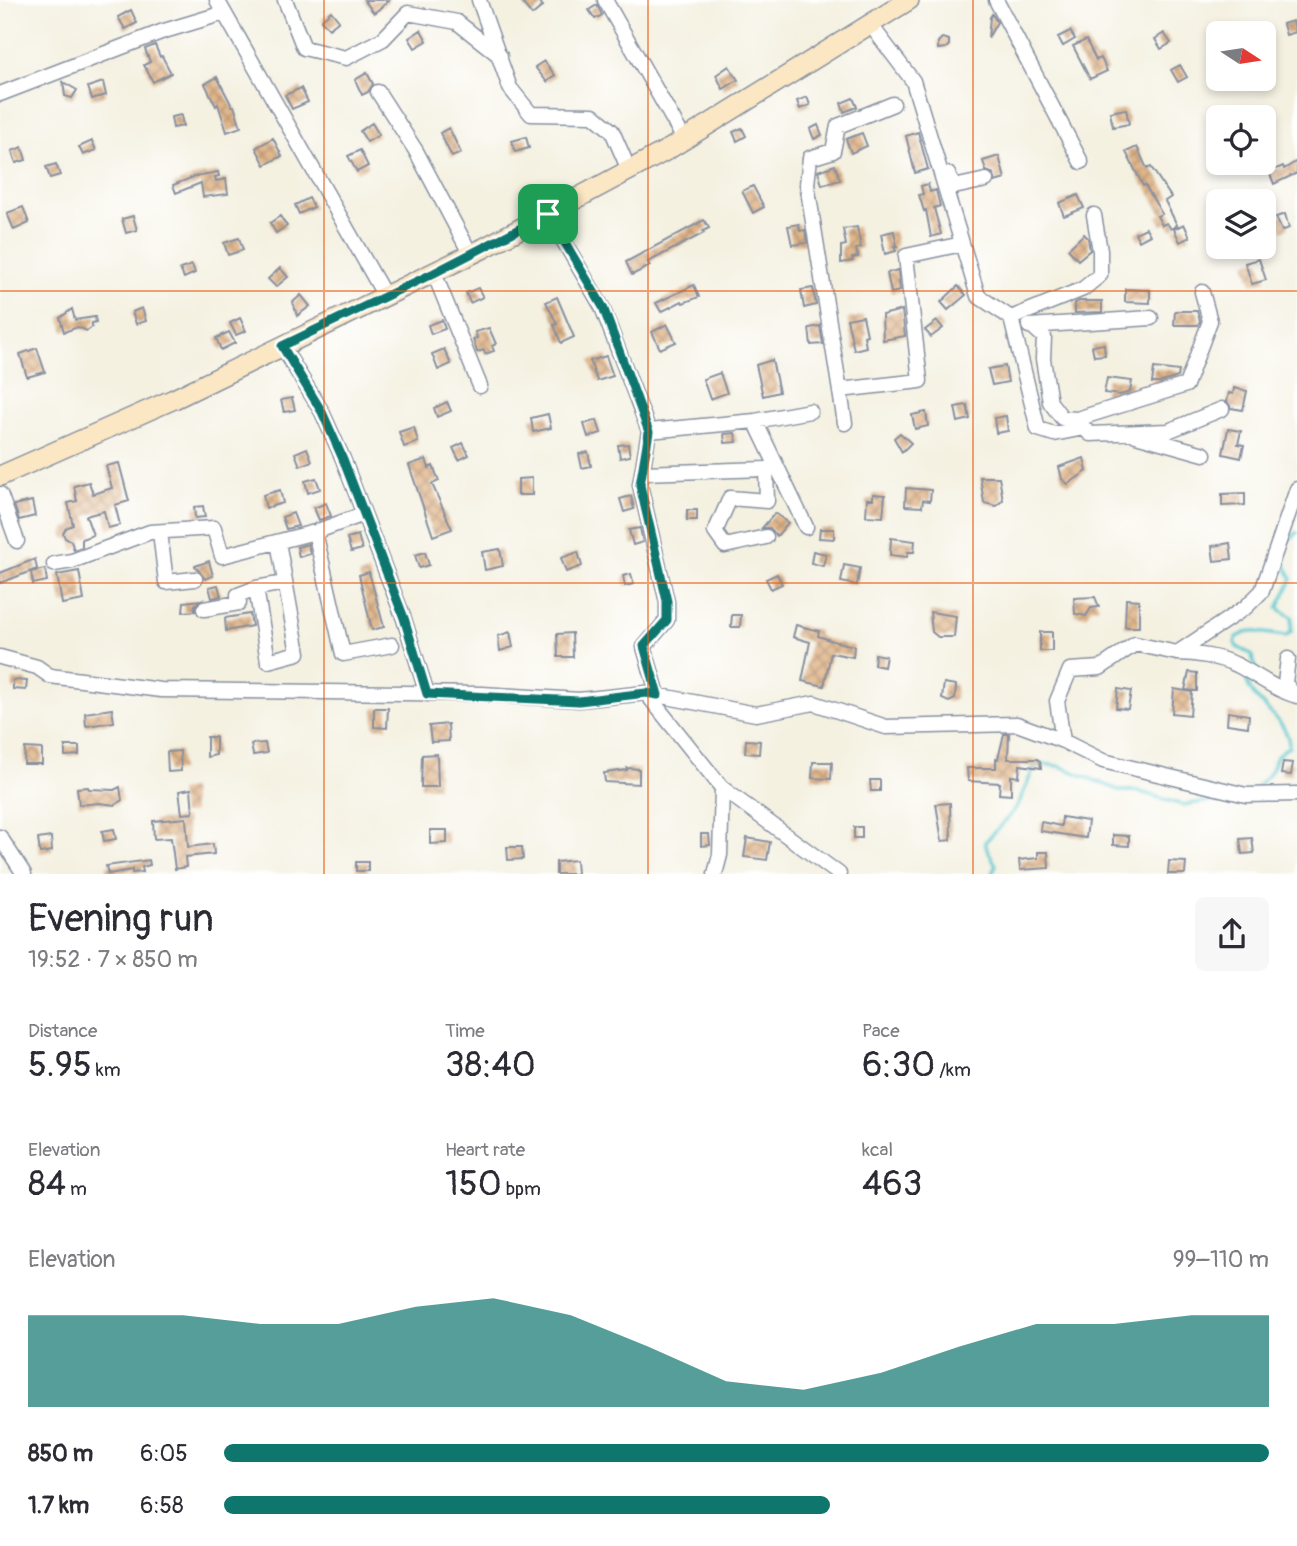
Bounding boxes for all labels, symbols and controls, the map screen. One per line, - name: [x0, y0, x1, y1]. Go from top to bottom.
- north arrow: [1206, 21, 1276, 91]
- map controls: [1206, 21, 1276, 259]
- button: locate: [1206, 105, 1276, 175]
- pin: [518, 184, 578, 244]
- button: layers: [1206, 189, 1276, 259]
- icon: arrive: [529, 195, 567, 233]
- text: Evening run: [28, 895, 214, 943]
- button: share: [1195, 897, 1269, 971]
- text: 19:52 · 7 × 850 m: [28, 945, 198, 974]
- text: Distance: [28, 1019, 97, 1043]
- text: Time: [445, 1019, 485, 1043]
- text: Pace: [862, 1019, 900, 1043]
- text: 5.95: [28, 1043, 92, 1087]
- text: 38:40: [445, 1043, 536, 1087]
- text: 6:30: [862, 1043, 935, 1087]
- text: km: [92, 1058, 121, 1082]
- text: /km: [935, 1058, 971, 1082]
- text: Elevation: [28, 1138, 100, 1162]
- text: Heart rate: [445, 1138, 525, 1162]
- text: kcal: [862, 1138, 893, 1162]
- text: 84: [28, 1162, 66, 1206]
- text: 150: [445, 1162, 502, 1206]
- text: 463: [862, 1162, 922, 1206]
- text: m: [66, 1177, 87, 1201]
- text: bpm: [502, 1177, 541, 1201]
- text: Elevation: [28, 1245, 116, 1274]
- text: 99–110 m: [1173, 1245, 1269, 1274]
- text: 850 m: [28, 1439, 93, 1468]
- text: 6:05: [140, 1439, 188, 1468]
- text: 1.7 km: [28, 1491, 89, 1520]
- text: 6:58: [140, 1491, 184, 1520]

